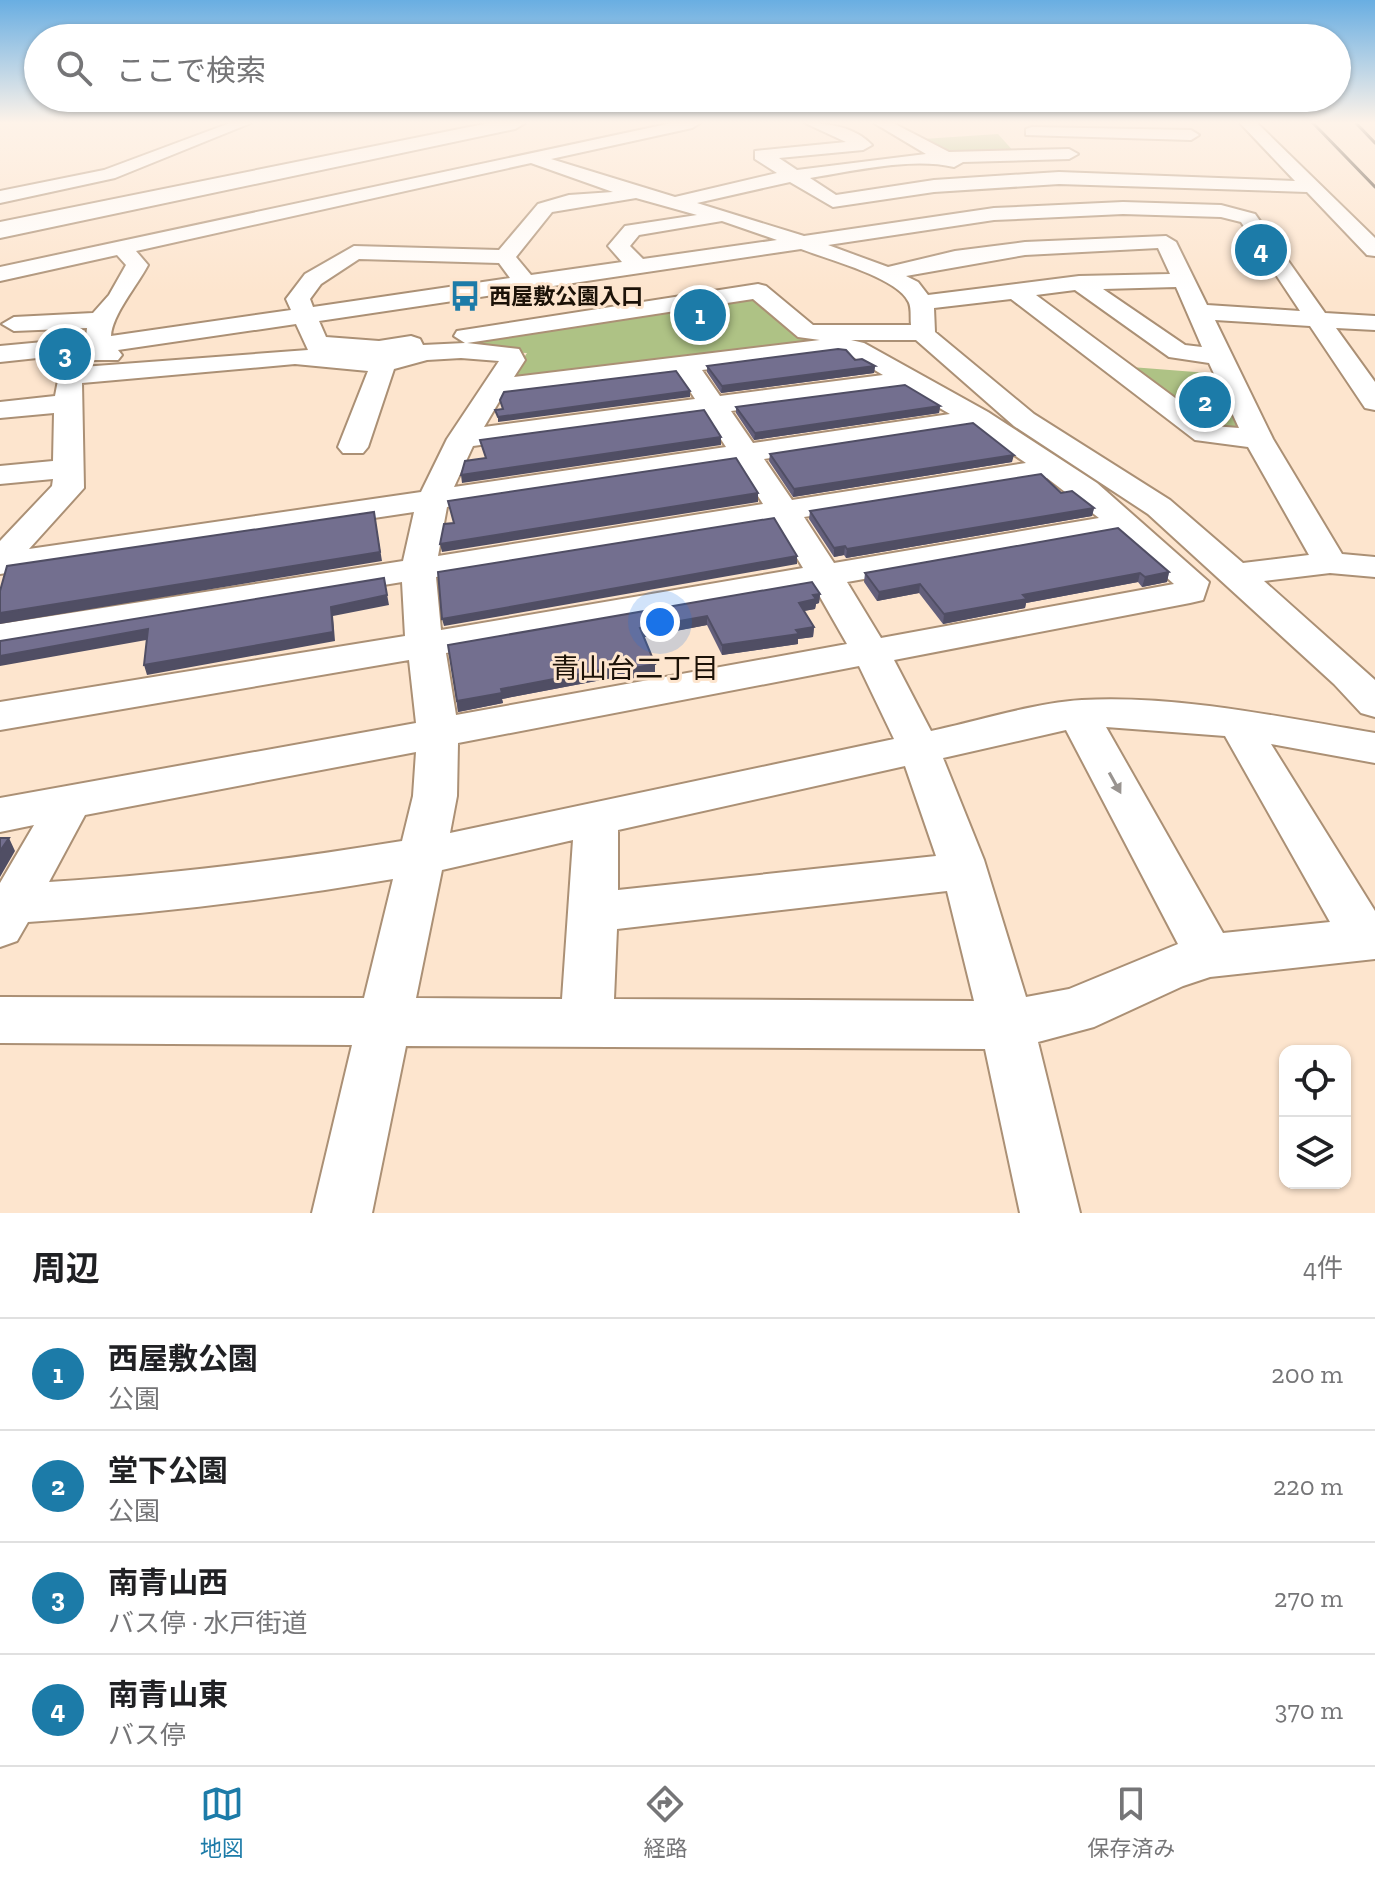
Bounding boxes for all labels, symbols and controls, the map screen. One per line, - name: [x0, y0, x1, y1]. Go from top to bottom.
- search box: [24, 24, 1351, 112]
- icon: search: [52, 46, 96, 90]
- text: ここで検索: [116, 53, 266, 89]
- pin: 4: [1235, 220, 1287, 280]
- bus stop icon: 西屋敷公園入口: [448, 279, 482, 313]
- place label: 西屋敷公園入口: [489, 283, 643, 310]
- pin: 1: [674, 285, 726, 345]
- pin: 3: [39, 324, 91, 384]
- pin: 2: [1179, 372, 1231, 432]
- your location: [640, 602, 680, 642]
- district label: 青山台二丁目: [551, 652, 719, 685]
- one-way arrow: [1108, 772, 1122, 794]
- map controls: [1279, 1045, 1351, 1189]
- button: locate: [1279, 1045, 1351, 1117]
- button: layers: [1279, 1117, 1351, 1189]
- text: 周辺: [32, 1248, 100, 1289]
- text: 4件: [1303, 1252, 1343, 1284]
- text: 西屋敷公園: [108, 1341, 258, 1377]
- text: 1: [53, 1358, 63, 1390]
- text: 200 m: [1271, 1358, 1343, 1390]
- text: 公園: [108, 1383, 160, 1415]
- text: 堂下公園: [108, 1453, 228, 1489]
- text: 2: [51, 1470, 65, 1502]
- text: 220 m: [1273, 1470, 1343, 1502]
- text: 公園: [108, 1495, 160, 1527]
- text: 南青山西: [108, 1565, 228, 1601]
- text: 3: [51, 1582, 65, 1614]
- text: 270 m: [1274, 1582, 1343, 1614]
- text: バス停 · 水戸街道: [108, 1607, 308, 1639]
- text: 南青山東: [108, 1677, 228, 1713]
- text: 4: [51, 1694, 65, 1726]
- text: 370 m: [1275, 1694, 1343, 1726]
- text: バス停: [108, 1719, 186, 1751]
- tab: 地図: [200, 1782, 244, 1862]
- tab: 経路: [643, 1782, 687, 1862]
- tab: 保存済み: [1087, 1782, 1175, 1862]

